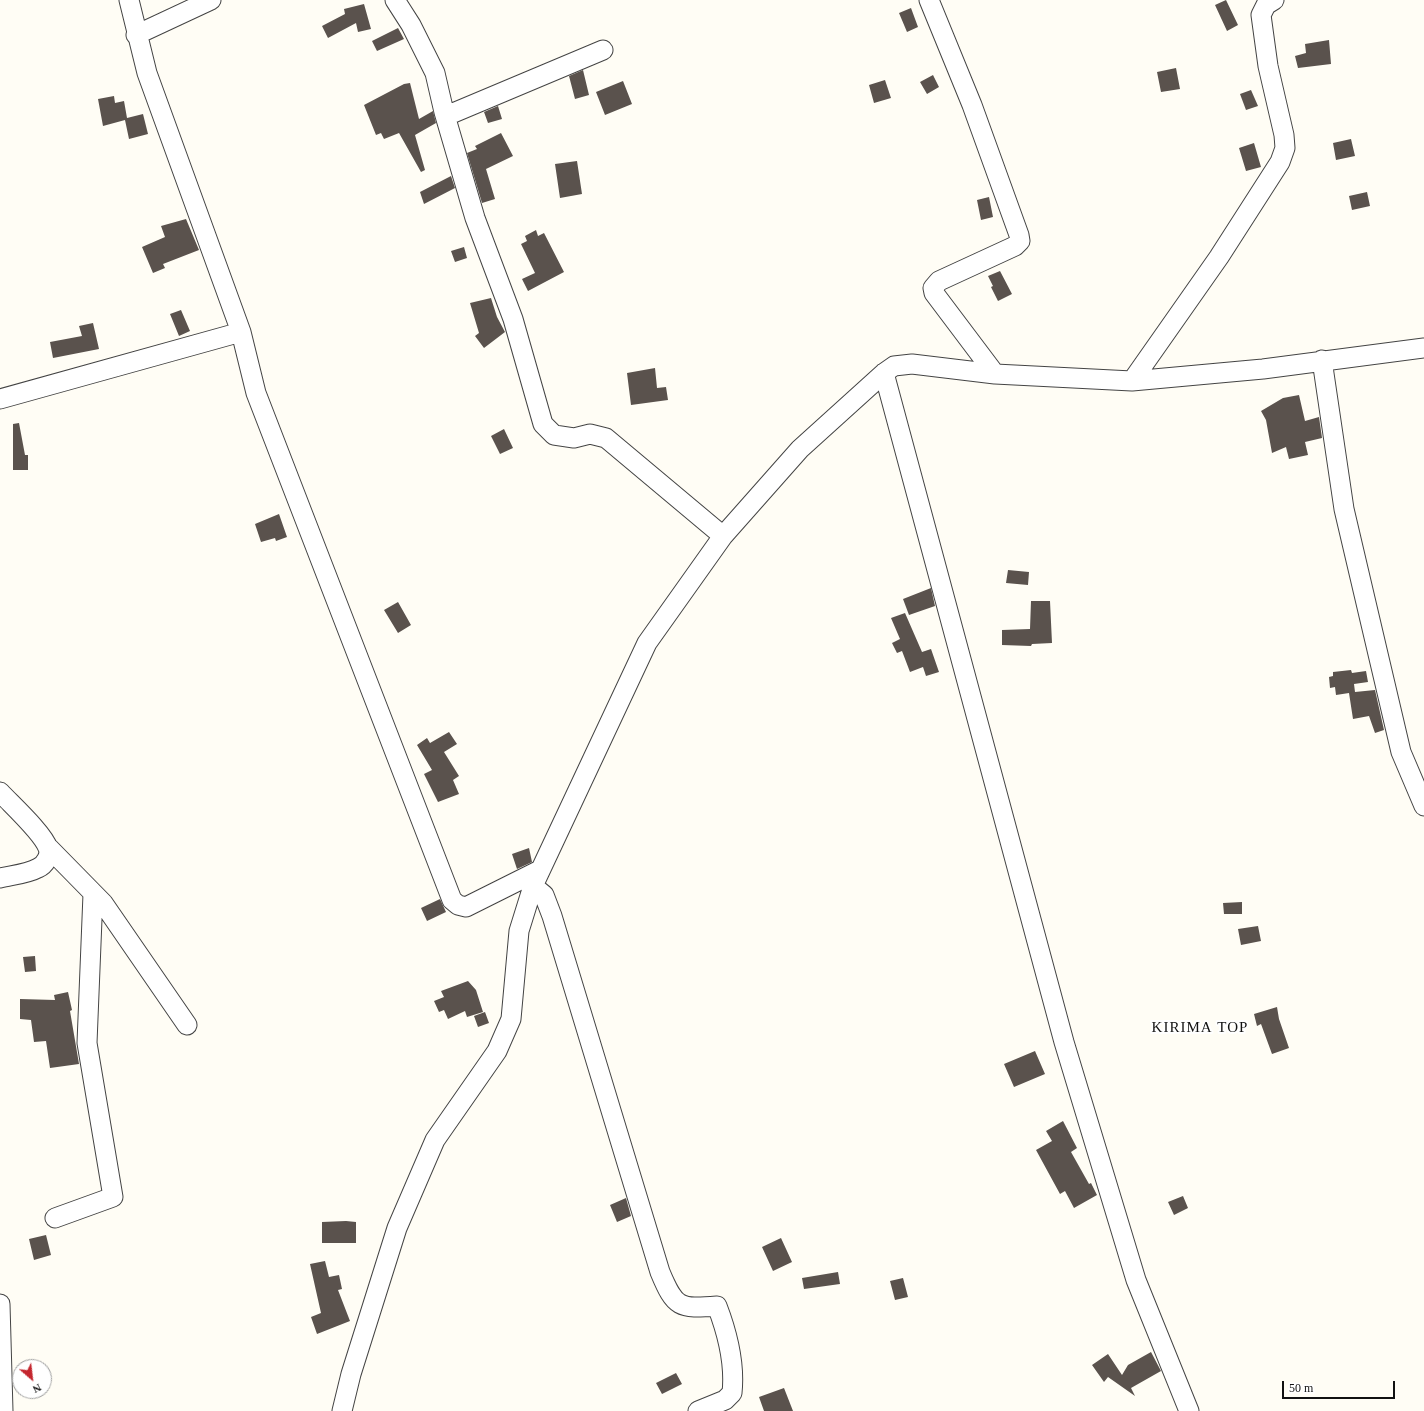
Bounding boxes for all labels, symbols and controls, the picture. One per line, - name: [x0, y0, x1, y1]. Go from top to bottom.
- district label: KIRIMA TOP: [1152, 1019, 1248, 1037]
- north arrow: [12, 1359, 52, 1399]
- scale bar: [1284, 1373, 1397, 1399]
- text: 50 m: [1289, 1381, 1313, 1395]
- text: N: [31, 1382, 43, 1396]

